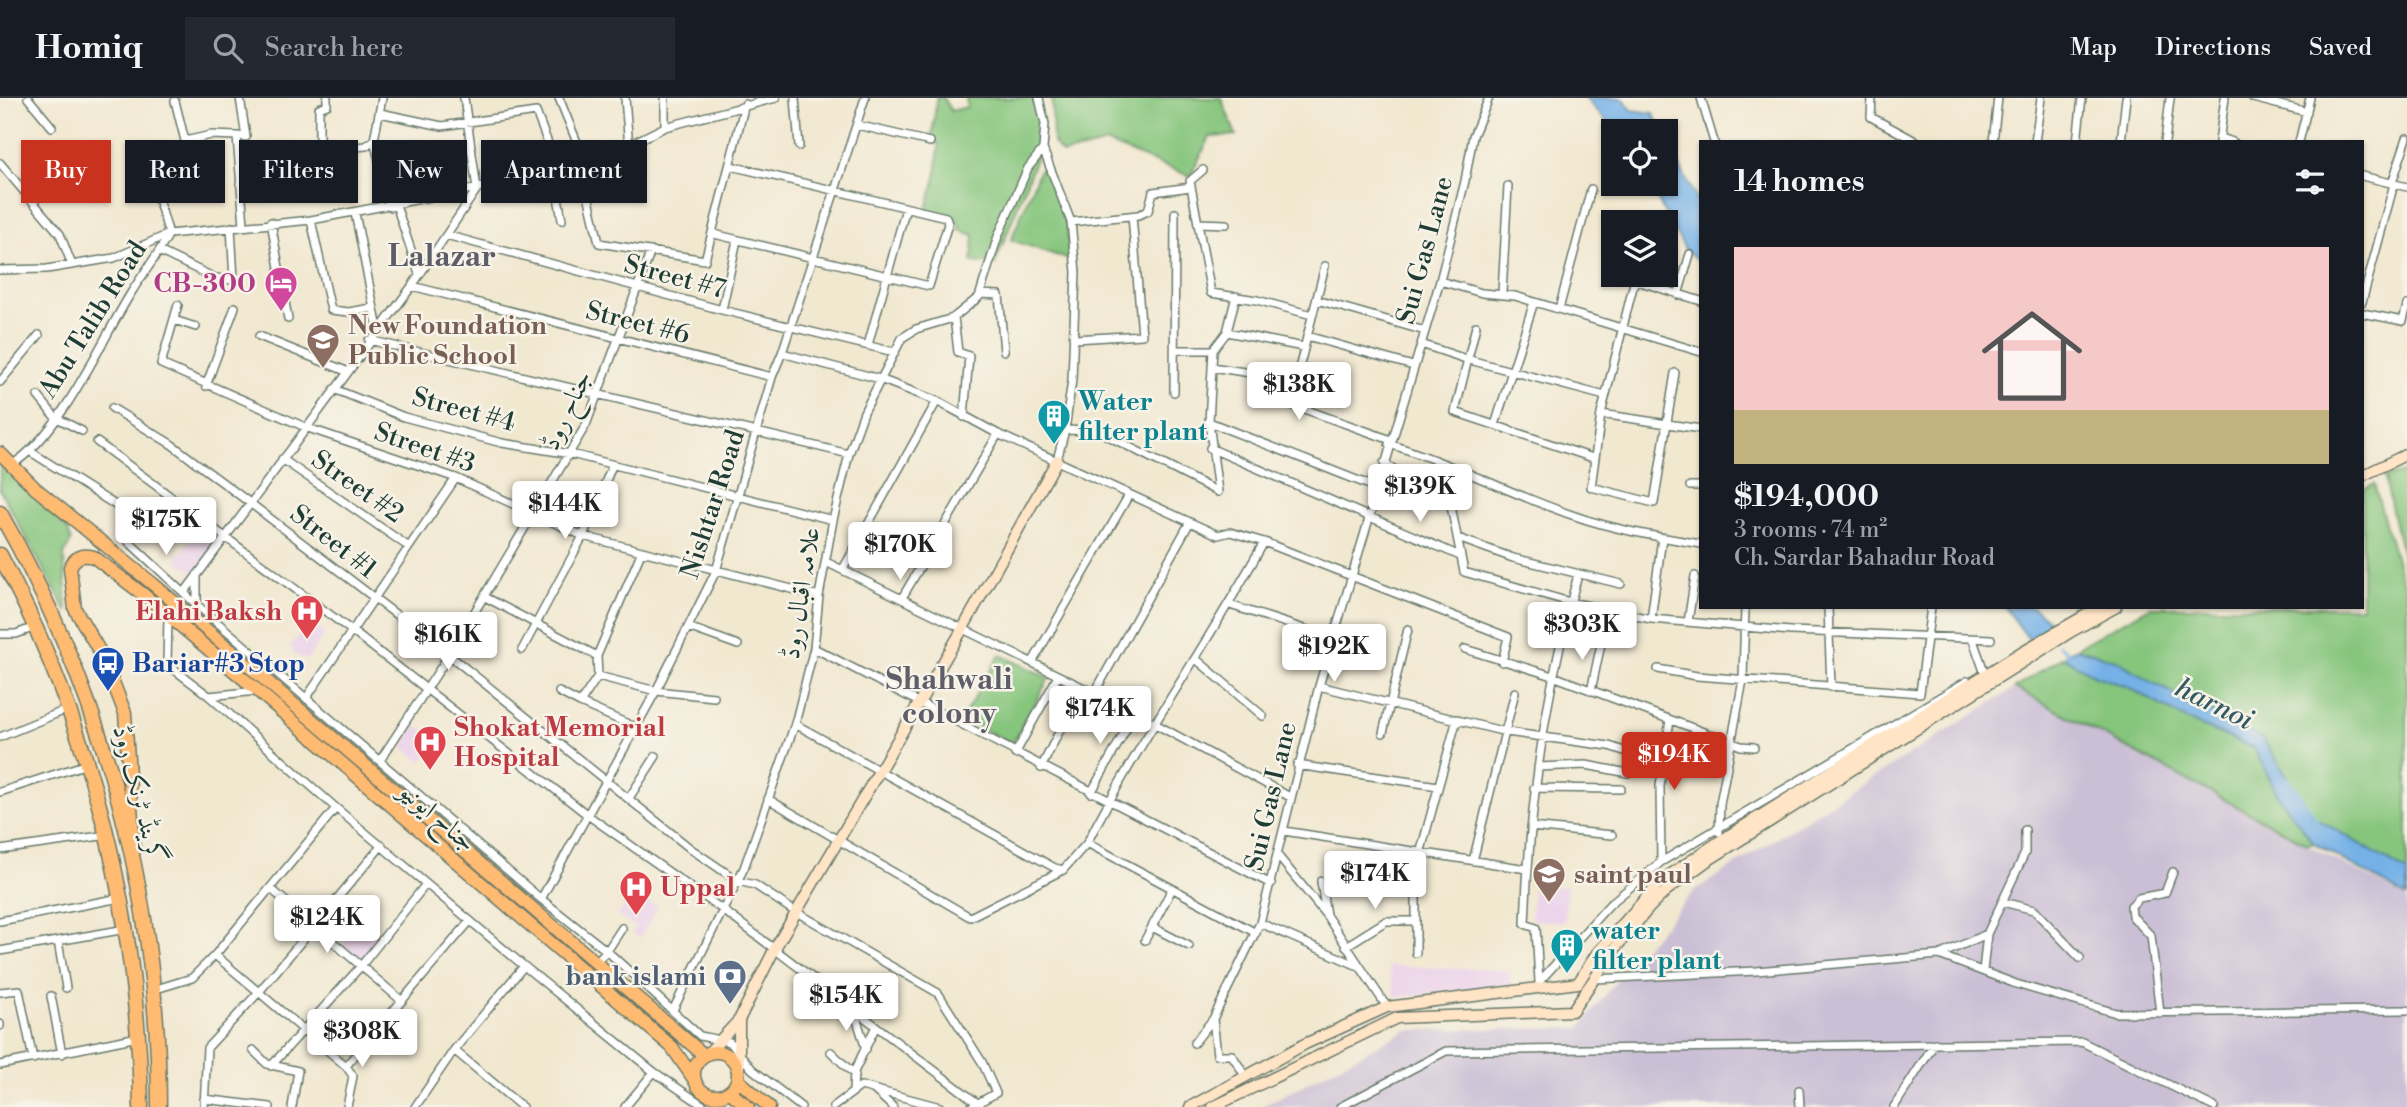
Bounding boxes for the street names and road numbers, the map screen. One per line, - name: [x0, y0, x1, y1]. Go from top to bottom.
- street label: Sui Gas Lane: [1390, 173, 1460, 328]
- street label: Abu Talib Road: [31, 235, 154, 405]
- street label: Street #7: [621, 248, 729, 306]
- street label: Street #6: [582, 295, 693, 351]
- street label: جناح روڈ: [535, 365, 606, 458]
- street label: Street #4: [409, 381, 519, 439]
- street label: Street #3: [370, 416, 479, 480]
- street label: Nishtar Road: [674, 426, 752, 583]
- street label: Street #2: [305, 444, 410, 530]
- street label: Street #1: [284, 498, 383, 586]
- street label: علامہ اقبال روڈ: [775, 525, 827, 661]
- street label: Sui Gas Lane: [1238, 719, 1304, 874]
- street label: گرینڈ ٹرنک روڈ: [105, 721, 175, 867]
- street label: جناح ایونیو: [385, 773, 483, 864]

